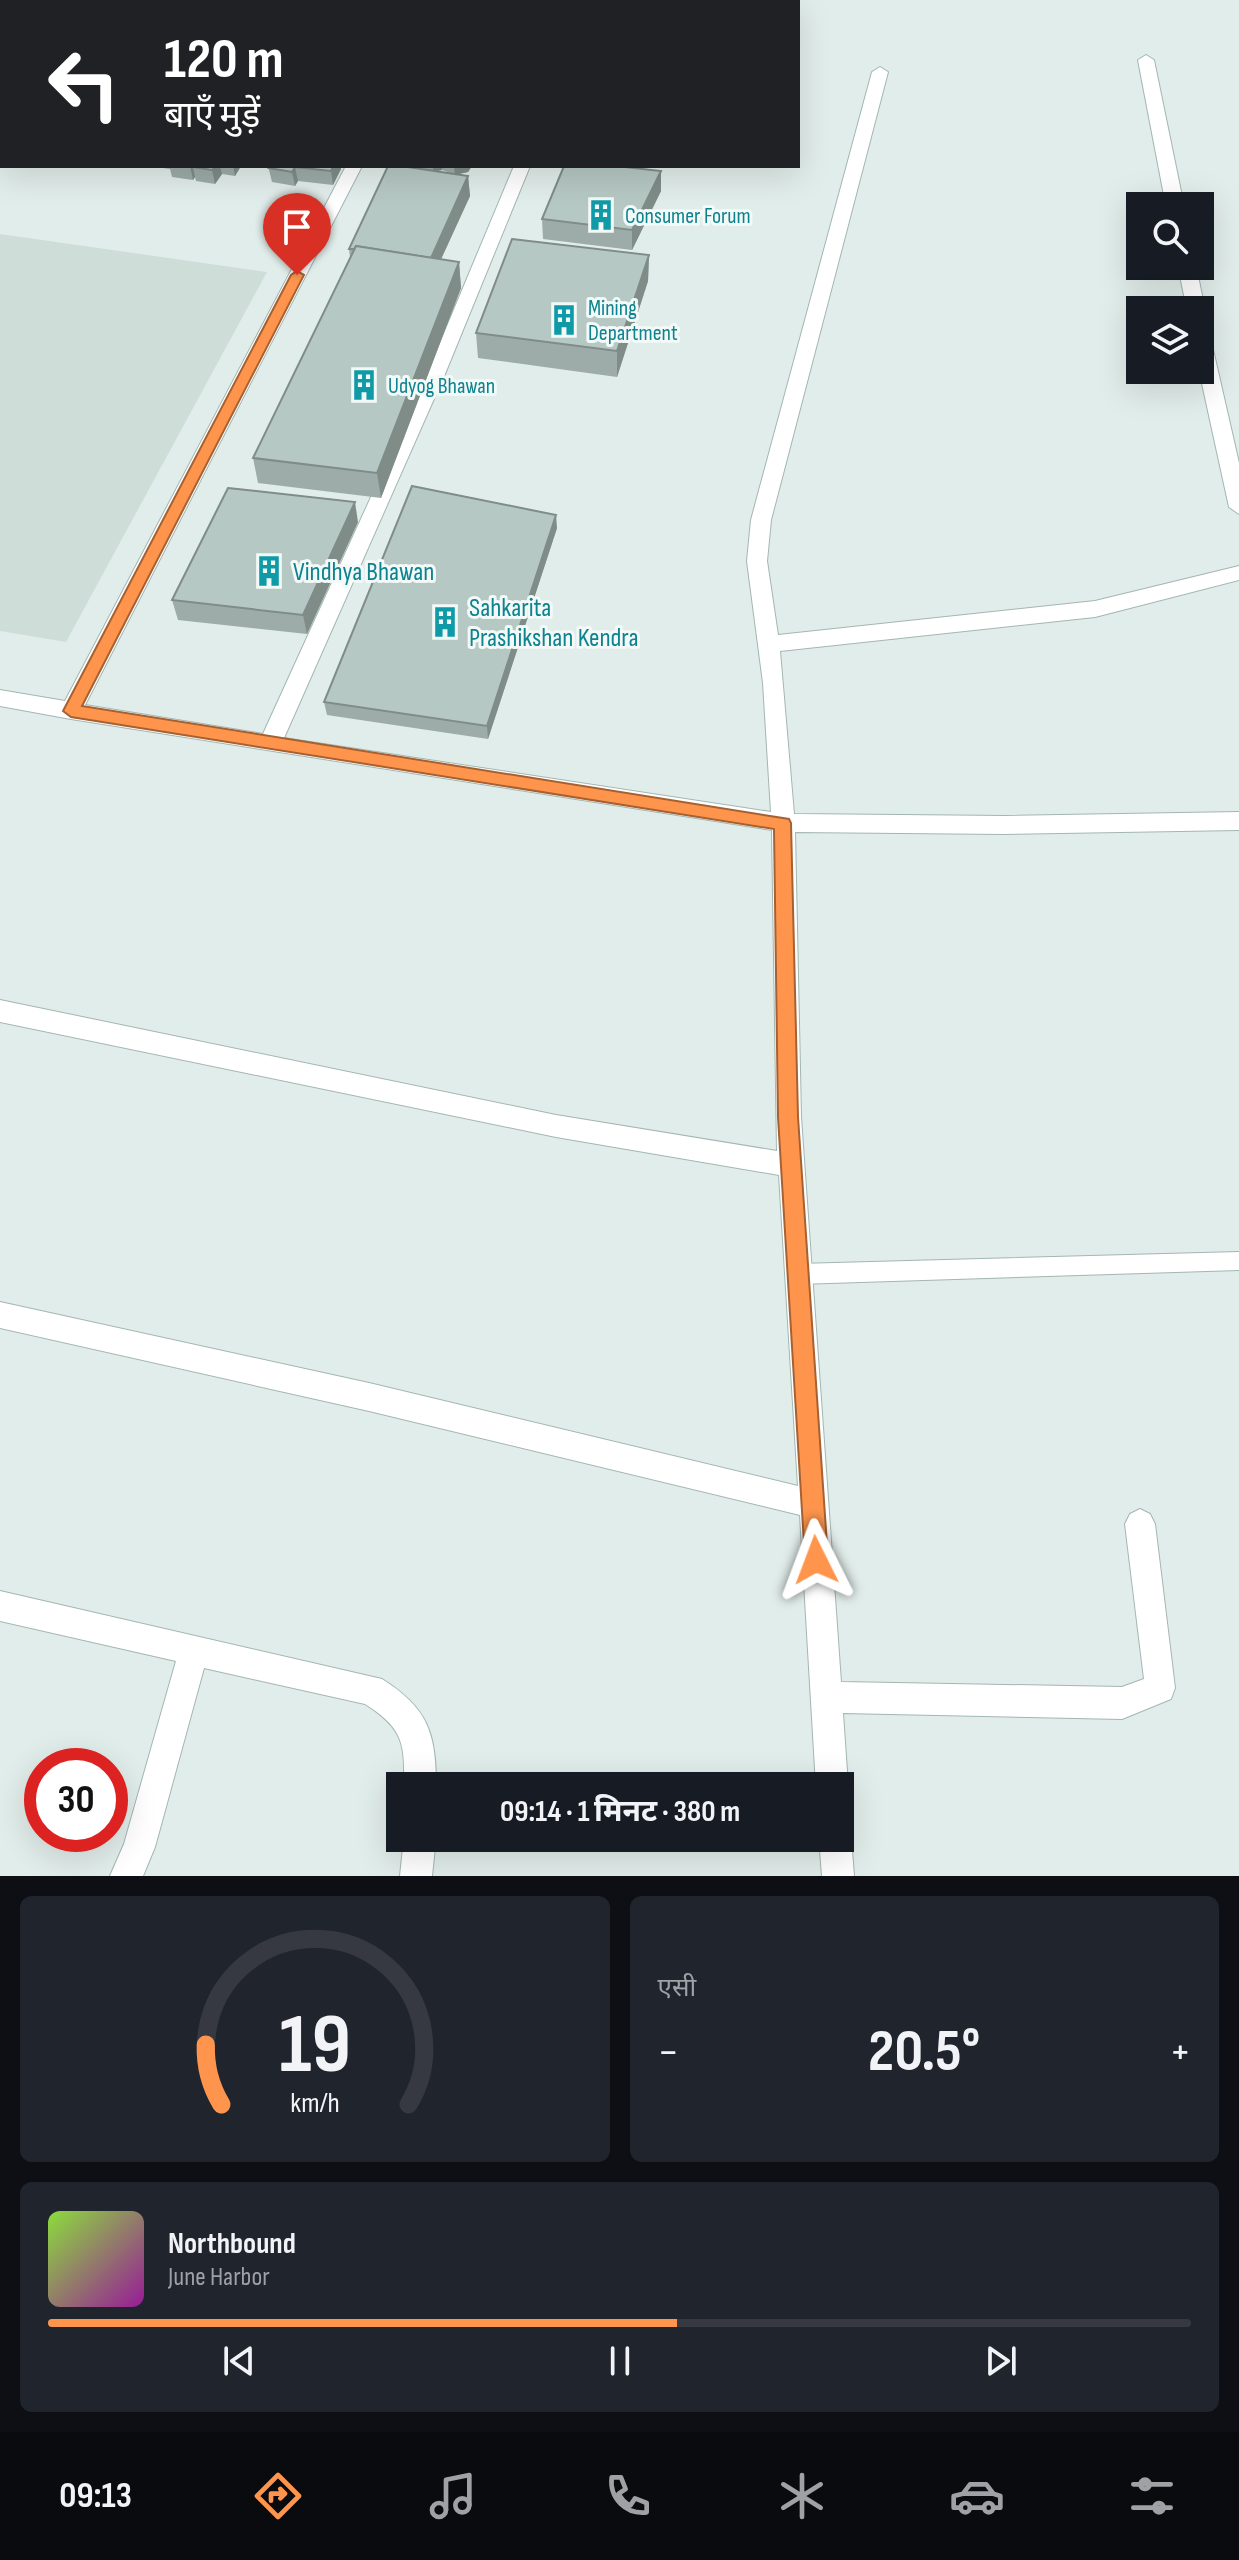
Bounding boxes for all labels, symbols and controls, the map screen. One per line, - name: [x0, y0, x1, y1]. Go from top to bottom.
- text: 120 m: [164, 27, 284, 94]
- icon: left: [32, 32, 136, 136]
- text: बाएँ मुड़ें: [164, 95, 260, 138]
- map controls: [1126, 192, 1214, 384]
- button: search: [1126, 192, 1214, 280]
- pin: [263, 193, 331, 275]
- building icon: Consumer Forum: [584, 198, 618, 232]
- place label: Consumer Forum: [625, 203, 751, 230]
- icon: arrive: [275, 205, 319, 249]
- place label: Mining Department: [588, 295, 678, 347]
- button: layers: [1126, 296, 1214, 384]
- building icon: Mining Department: [547, 303, 581, 337]
- building icon: Udyog Bhawan: [347, 368, 381, 402]
- place label: Udyog Bhawan: [388, 373, 495, 400]
- building icon: Vindhya Bhawan: [252, 554, 286, 588]
- place label: Vindhya Bhawan: [293, 557, 434, 588]
- place label: Sahkarita Prashikshan Kendra: [469, 593, 638, 654]
- building icon: Sahkarita Prashikshan Kendra: [428, 605, 462, 639]
- position arrow: [774, 1518, 858, 1602]
- speed limit sign: 30: [24, 1748, 128, 1852]
- text: 09:14 · 1 मिनट · 380 m: [500, 1794, 740, 1830]
- text: एसी: [658, 1973, 696, 2004]
- text: 19: [279, 1996, 351, 2096]
- text: 20.5°: [868, 2016, 980, 2088]
- text: −: [658, 2026, 679, 2079]
- text: +: [1169, 2026, 1191, 2079]
- text: km/h: [290, 2086, 339, 2121]
- text: Northbound: [168, 2226, 296, 2262]
- text: June Harbor: [168, 2262, 270, 2293]
- icon: previous: [217, 2339, 261, 2383]
- icon: pause: [598, 2339, 642, 2383]
- icon: next: [979, 2339, 1023, 2383]
- icon: directions: [250, 2468, 306, 2524]
- icon: music: [425, 2468, 481, 2524]
- icon: phone: [600, 2468, 656, 2524]
- icon: climate: [774, 2468, 830, 2524]
- icon: car: [949, 2468, 1005, 2524]
- icon: filters: [1124, 2468, 1180, 2524]
- text: 09:13: [59, 2475, 132, 2518]

